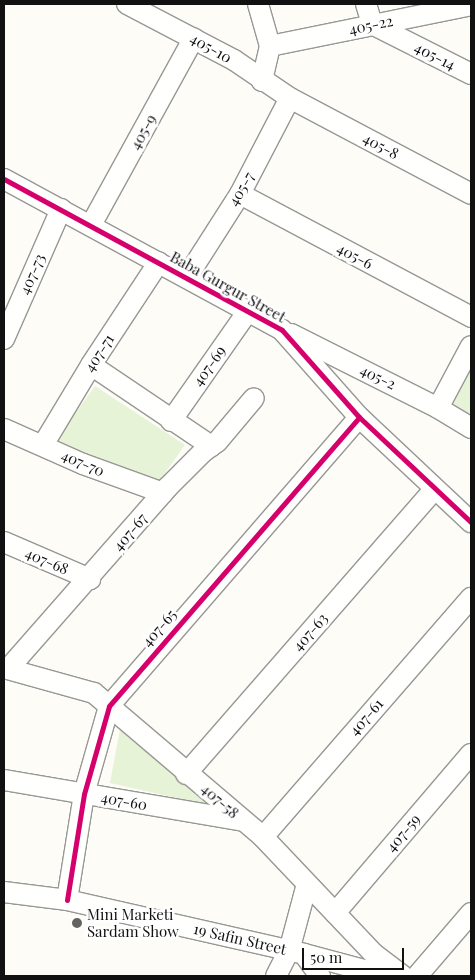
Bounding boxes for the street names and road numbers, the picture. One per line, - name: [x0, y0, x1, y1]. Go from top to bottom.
- street label: 405-22: [347, 12, 395, 38]
- street label: 405-10: [187, 29, 235, 67]
- street label: 405-14: [412, 38, 458, 74]
- street label: 405-9: [126, 111, 160, 153]
- street label: 405-8: [360, 129, 402, 163]
- street label: 405-7: [224, 169, 258, 209]
- street label: 405-6: [334, 239, 376, 273]
- street label: Baba Gurgur Street: [167, 248, 289, 326]
- street label: 407-73: [15, 251, 49, 297]
- street label: 407-71: [80, 331, 118, 375]
- street label: 407-69: [189, 342, 229, 390]
- street label: 405-2: [357, 361, 399, 393]
- street label: 407-70: [59, 446, 107, 480]
- street label: 407-67: [109, 509, 151, 555]
- street label: 407-68: [23, 544, 71, 578]
- street label: 407-65: [138, 606, 180, 650]
- street label: 407-63: [289, 609, 331, 655]
- street label: 407-61: [345, 695, 387, 739]
- street label: 407-58: [198, 780, 242, 822]
- street label: 407-60: [100, 788, 148, 814]
- street label: 407-59: [382, 810, 424, 856]
- street label: 19 Safin Street: [192, 920, 288, 958]

